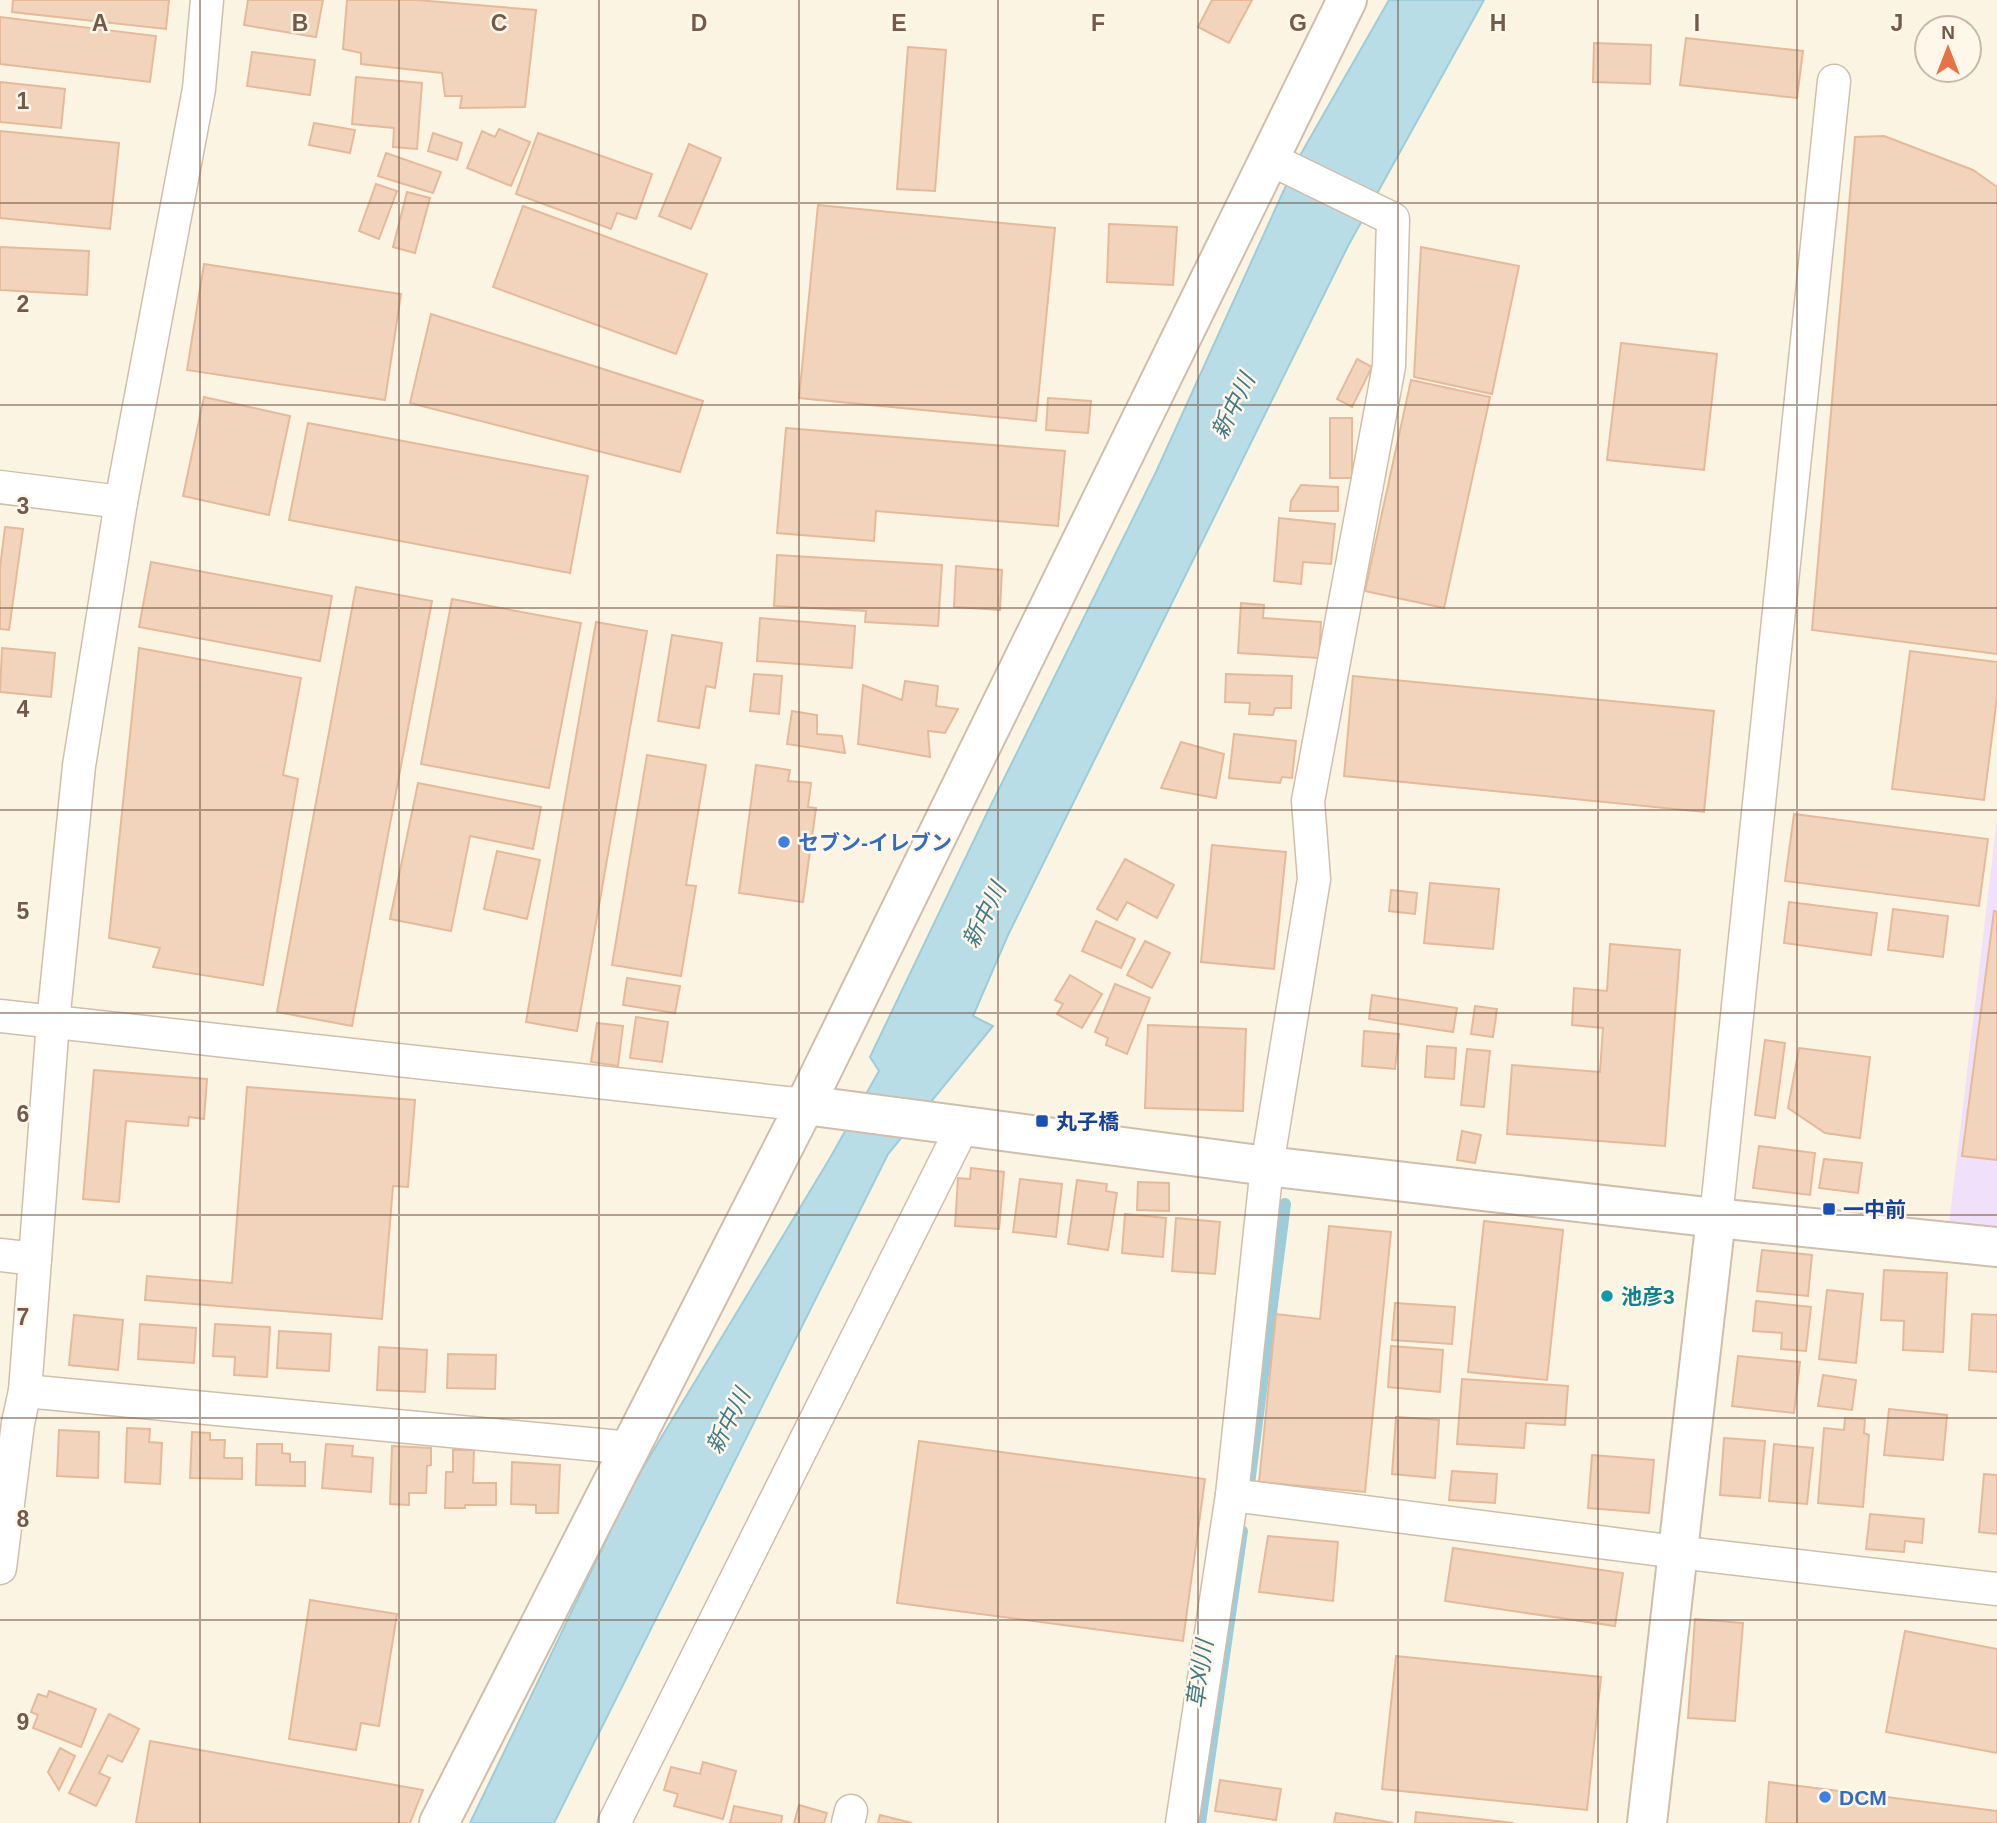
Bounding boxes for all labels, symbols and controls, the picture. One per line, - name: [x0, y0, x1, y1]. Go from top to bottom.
- text: A: [92, 10, 108, 36]
- text: B: [292, 10, 308, 36]
- text: C: [491, 10, 507, 36]
- text: D: [691, 10, 707, 36]
- text: E: [891, 10, 907, 36]
- text: F: [1091, 10, 1105, 36]
- text: G: [1289, 10, 1307, 36]
- text: H: [1490, 10, 1506, 36]
- text: I: [1694, 10, 1700, 36]
- text: J: [1891, 10, 1903, 36]
- north arrow: [1913, 14, 1983, 84]
- text: N: [1941, 22, 1955, 43]
- text: 1: [17, 88, 30, 114]
- text: 2: [17, 291, 29, 317]
- water label: 新中川: [1206, 367, 1261, 443]
- text: 3: [17, 493, 29, 519]
- text: 4: [17, 696, 30, 722]
- place label: セブン-イレブン: [798, 831, 952, 854]
- marker: セブン-イレブン: [776, 834, 792, 850]
- water label: 新中川: [957, 876, 1012, 952]
- text: 5: [17, 898, 30, 924]
- text: 6: [17, 1101, 29, 1127]
- place label: 丸子橋: [1056, 1110, 1119, 1133]
- marker: 丸子橋: [1034, 1113, 1050, 1129]
- place label: 一中前: [1843, 1198, 1906, 1221]
- marker: 一中前: [1821, 1201, 1837, 1217]
- place label: 池彦3: [1621, 1285, 1675, 1308]
- marker: 池彦3: [1599, 1288, 1615, 1304]
- text: 7: [17, 1304, 29, 1330]
- water label: 新中川: [701, 1382, 757, 1458]
- text: 8: [17, 1506, 30, 1532]
- water label: 草刈川: [1182, 1635, 1218, 1710]
- text: 9: [17, 1709, 29, 1735]
- place label: DCM: [1839, 1786, 1887, 1809]
- marker: DCM: [1817, 1789, 1833, 1805]

